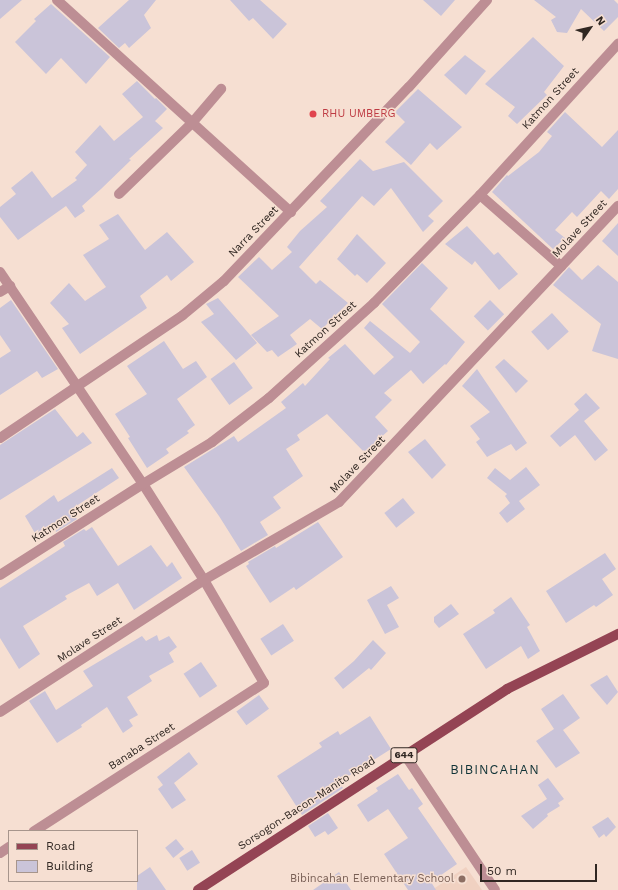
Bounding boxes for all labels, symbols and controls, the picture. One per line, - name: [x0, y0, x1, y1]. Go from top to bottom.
- north arrow: [570, 8, 610, 48]
- text: N: [593, 14, 608, 28]
- street label: Katmon Street: [520, 65, 582, 133]
- place label: RHU UMBERG: [322, 107, 396, 121]
- marker: RHU UMBERG: [307, 108, 319, 120]
- street label: Molave Street: [550, 197, 610, 261]
- street label: Narra Street: [226, 204, 282, 260]
- street label: Katmon Street: [292, 299, 360, 361]
- street label: Molave Street: [327, 434, 389, 496]
- street label: Katmon Street: [30, 492, 102, 546]
- street label: Molave Street: [55, 614, 125, 666]
- street label: Banaba Street: [106, 721, 178, 773]
- road number: 644: [390, 747, 418, 763]
- street label: Sorsogon-Bacon-Manito Road: [236, 755, 378, 853]
- district label: BIBINCAHAN: [450, 762, 540, 778]
- legend: [8, 830, 138, 882]
- text: Road: [46, 839, 75, 853]
- scale bar: [482, 856, 599, 882]
- text: Building: [46, 859, 93, 873]
- text: 50 m: [487, 864, 517, 878]
- place label: Bibincahan Elementary School: [290, 872, 454, 886]
- marker: Bibincahan Elementary School: [457, 874, 467, 884]

